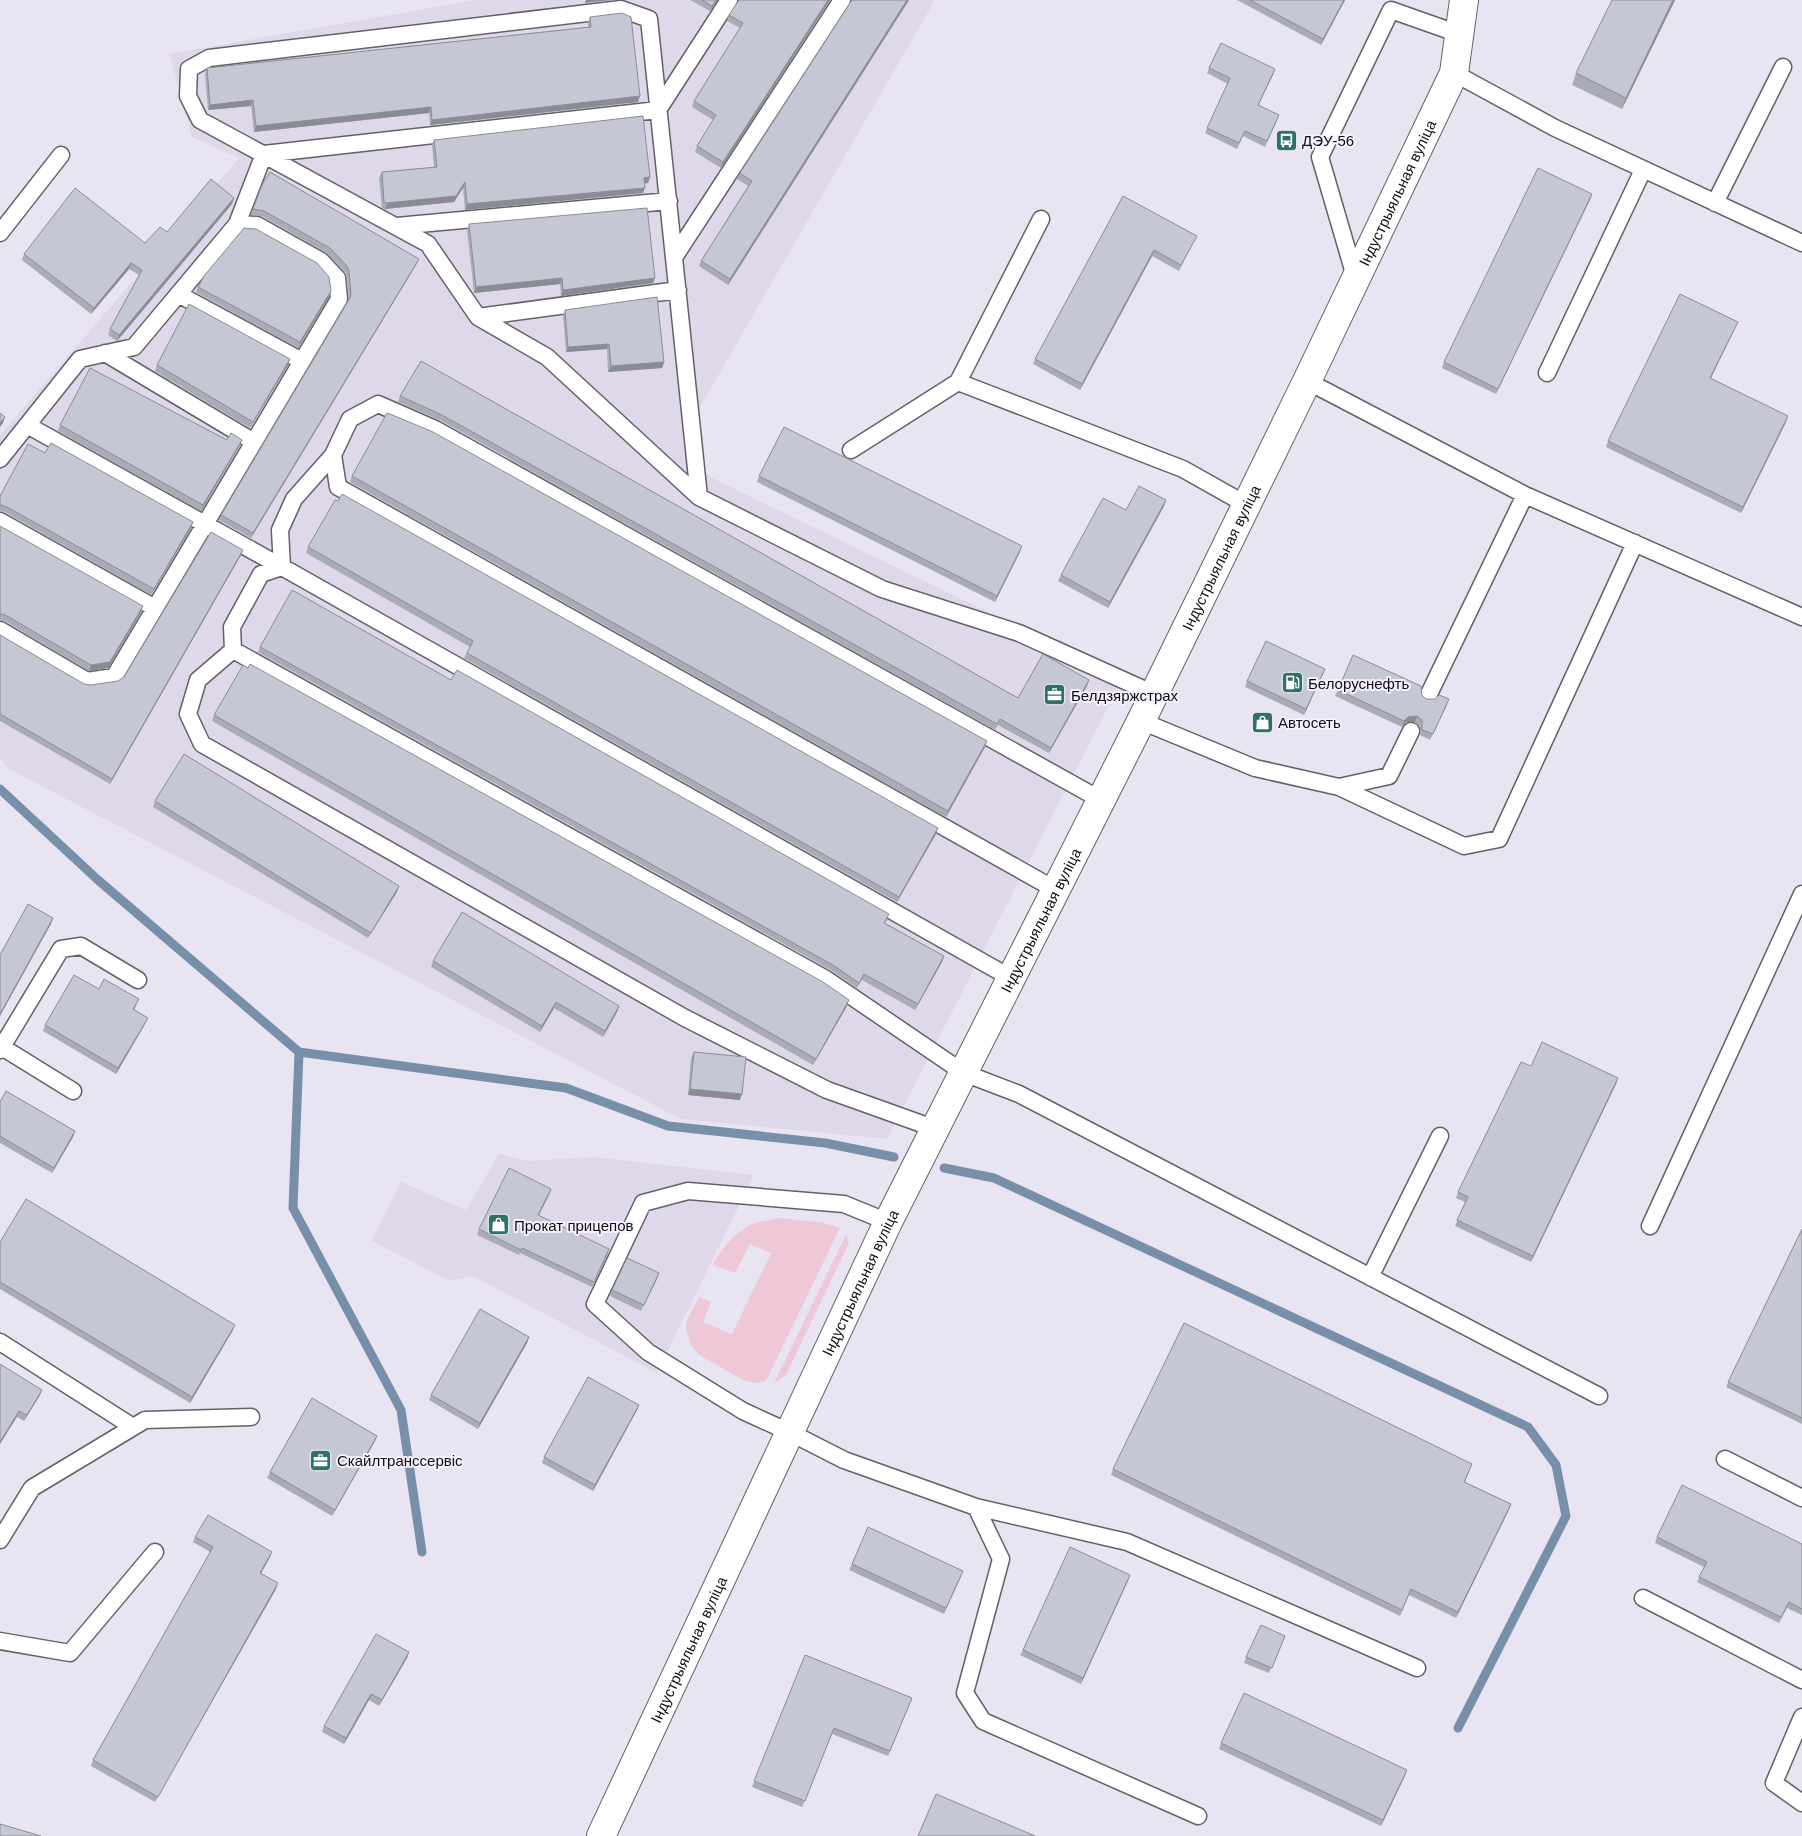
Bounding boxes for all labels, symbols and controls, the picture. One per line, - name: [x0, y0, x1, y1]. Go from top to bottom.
- street label: Індустрыяльная вуліца: [1355, 116, 1439, 268]
- bus stop icon: ДЭУ-56: [1274, 128, 1298, 152]
- place label: ДЭУ-56: [1302, 132, 1354, 149]
- street label: Індустрыяльная вуліца: [1178, 481, 1264, 633]
- fuel station icon: Белоруснефть: [1280, 671, 1304, 695]
- place label: Белоруснефть: [1308, 675, 1409, 692]
- office icon: Белдзяржстрах: [1043, 683, 1067, 707]
- place label: Белдзяржстрах: [1071, 687, 1179, 704]
- shop icon: Автосеть: [1250, 710, 1274, 734]
- place label: Автосеть: [1278, 714, 1341, 731]
- street label: Індустрыяльная вуліца: [997, 844, 1084, 995]
- street label: Індустрыяльная вуліца: [818, 1206, 902, 1358]
- shop icon: Прокат прицепов: [486, 1213, 510, 1237]
- place label: Прокат прицепов: [514, 1217, 633, 1234]
- office icon: Скайлтранссервіс: [309, 1448, 333, 1472]
- place label: Скайлтранссервіс: [337, 1452, 463, 1469]
- street label: Індустрыяльная вуліца: [647, 1573, 730, 1725]

